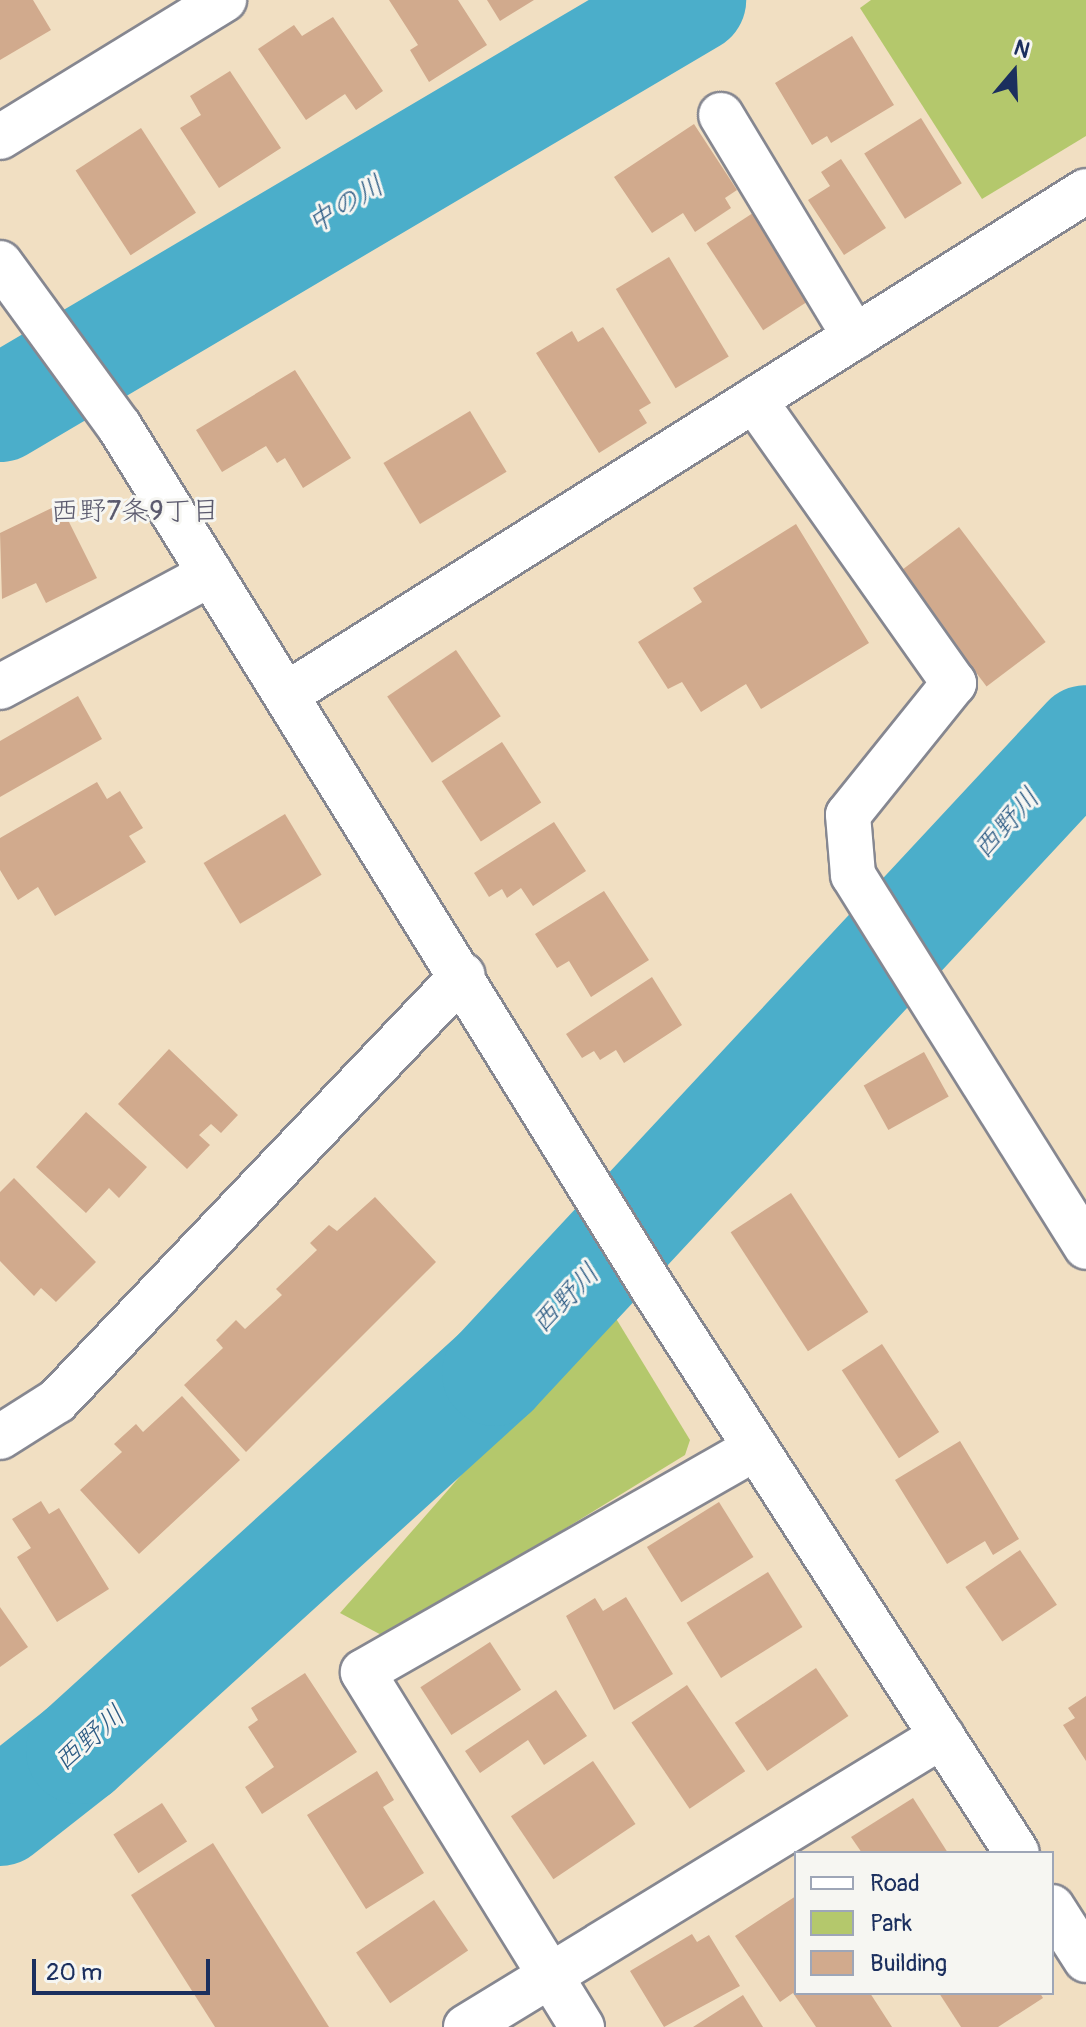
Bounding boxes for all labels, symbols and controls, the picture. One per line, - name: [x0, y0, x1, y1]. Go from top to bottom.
- north arrow: [974, 32, 1054, 112]
- text: N: [1010, 34, 1033, 65]
- water label: 中の川: [301, 169, 391, 241]
- district label: 西野7条9丁目: [50, 495, 220, 529]
- water label: 西野川: [966, 782, 1048, 866]
- water label: 西野川: [525, 1257, 607, 1341]
- water label: 西野川: [47, 1699, 133, 1779]
- legend: [794, 1851, 1054, 1995]
- text: Road: [870, 1869, 920, 1898]
- text: Park: [870, 1909, 912, 1938]
- scale bar: [36, 1943, 214, 1993]
- text: Building: [870, 1949, 947, 1978]
- text: 20 m: [46, 1958, 102, 1987]

